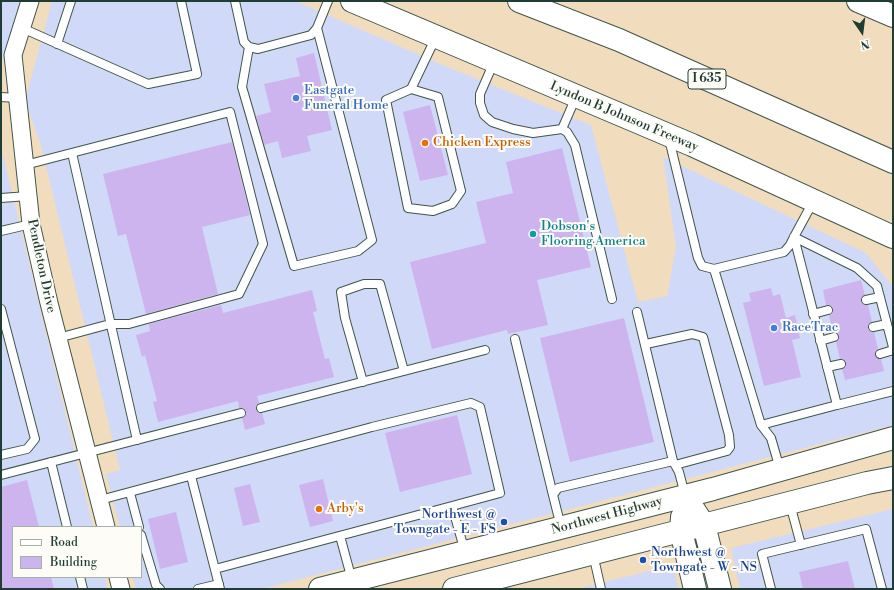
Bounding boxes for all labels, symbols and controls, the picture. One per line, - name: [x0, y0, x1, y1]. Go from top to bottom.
- north arrow: [842, 12, 882, 52]
- text: N: [859, 36, 871, 51]
- road number: I 635: [688, 69, 726, 89]
- street label: Lyndon B Johnson Freeway: [547, 79, 701, 155]
- place label: Eastgate Funeral Home: [304, 83, 389, 114]
- marker: Eastgate Funeral Home: [291, 93, 301, 103]
- place label: Chicken Express: [433, 135, 531, 151]
- marker: Chicken Express: [420, 138, 430, 148]
- street label: Pendleton Drive: [23, 218, 59, 314]
- place label: Dobson's Flooring America: [541, 219, 646, 250]
- marker: Dobson's Flooring America: [528, 229, 538, 239]
- place label: RaceTrac: [782, 320, 838, 336]
- marker: RaceTrac: [769, 323, 779, 333]
- street label: Northwest Highway: [550, 494, 664, 538]
- place label: Arby's: [327, 501, 364, 517]
- marker: Arby's: [314, 504, 324, 514]
- place label: Northwest @ Towngate - E - FS: [394, 507, 496, 538]
- marker: Northwest @ Towngate - E - FS: [499, 517, 509, 527]
- legend: [12, 526, 142, 578]
- text: Road: [50, 535, 78, 550]
- place label: Northwest @ Towngate - W - NS: [651, 545, 757, 576]
- text: Building: [50, 555, 97, 570]
- marker: Northwest @ Towngate - W - NS: [638, 555, 648, 565]

